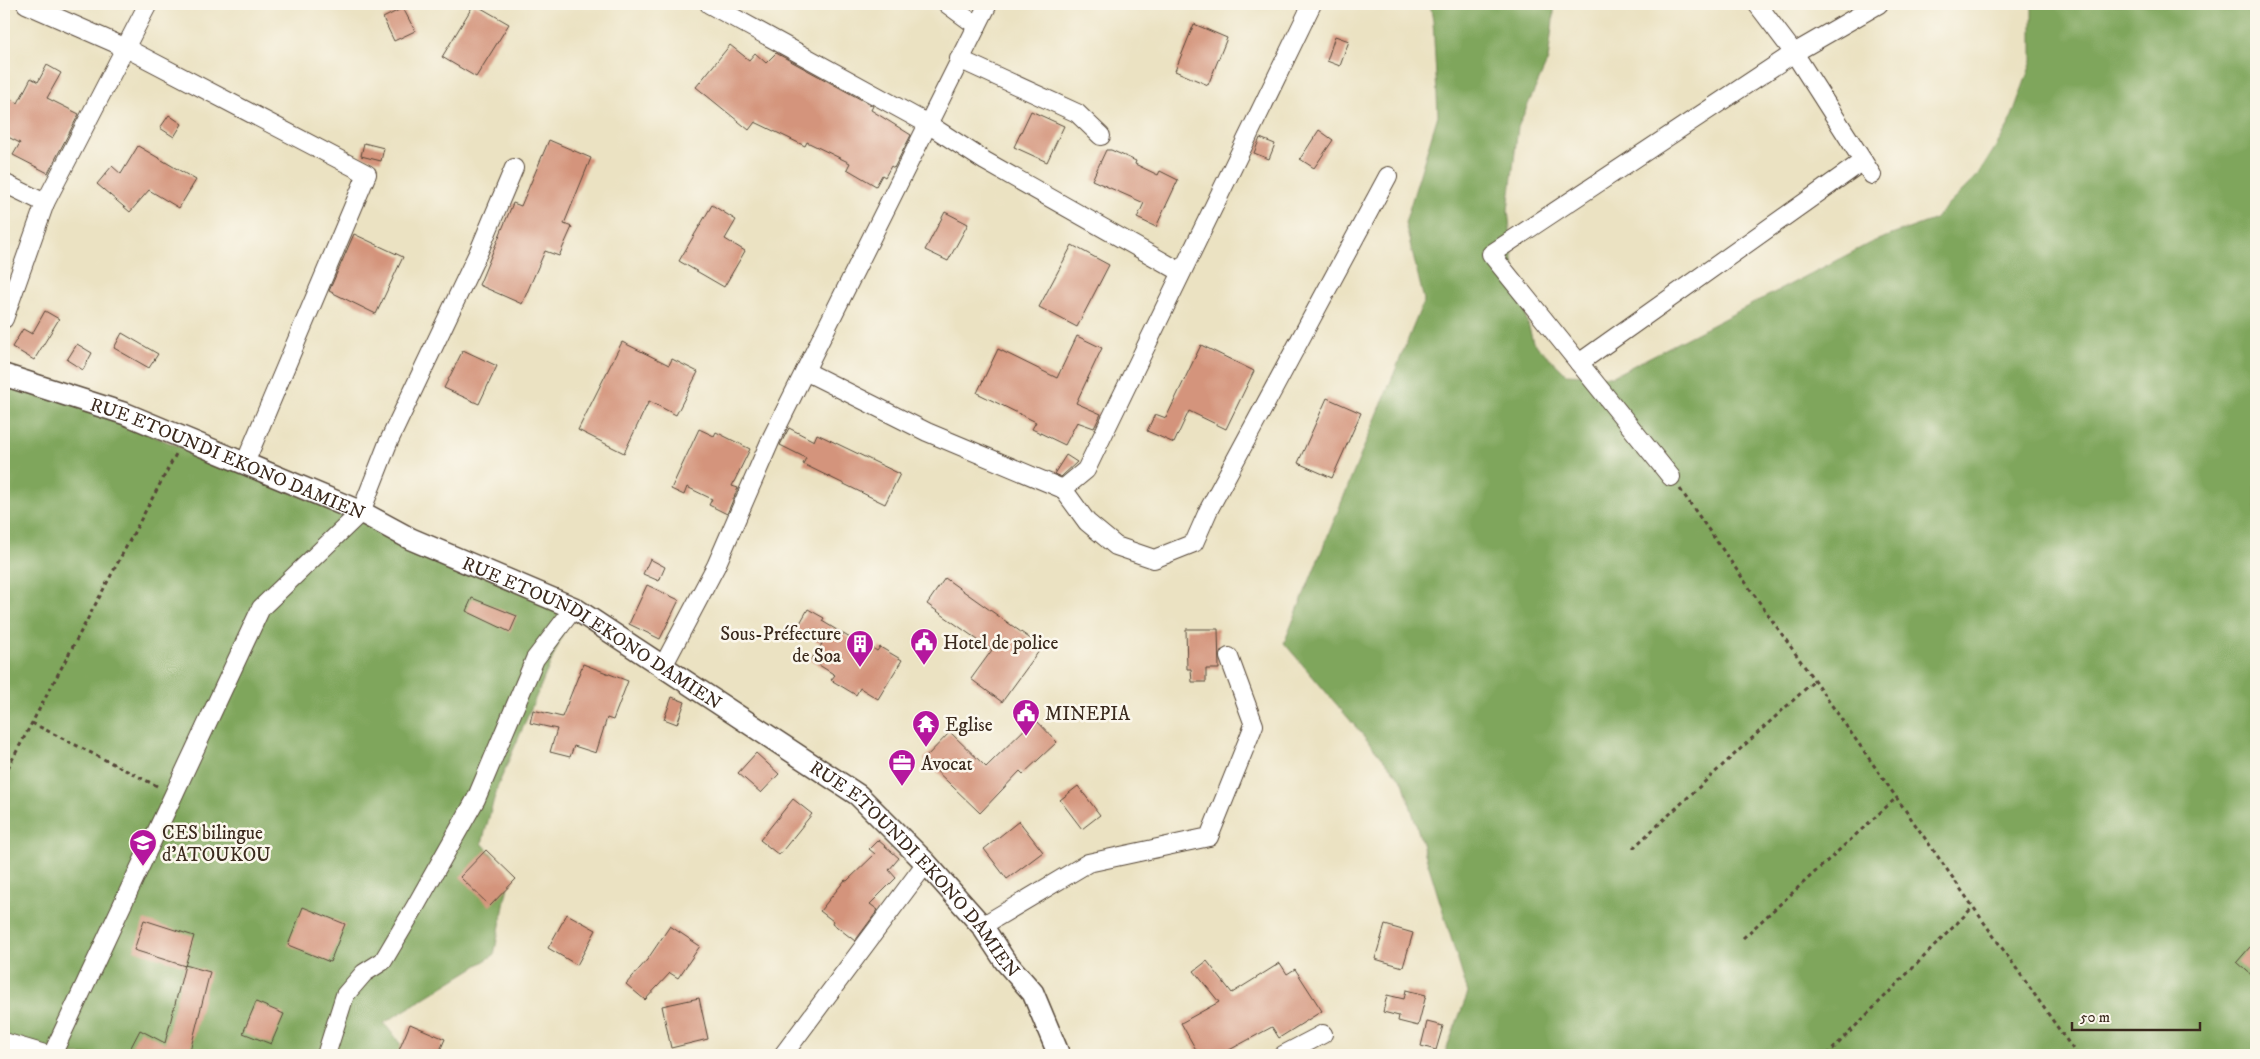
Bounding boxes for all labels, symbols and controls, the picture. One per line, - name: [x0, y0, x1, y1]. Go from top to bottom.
- street label: RUE ETOUNDI EKONO DAMIEN: [87, 393, 368, 525]
- street label: RUE ETOUNDI EKONO DAMIEN: [458, 552, 726, 715]
- place label: Sous-Préfecture de Soa: [720, 623, 841, 668]
- public building icon: Hotel de police: [909, 627, 939, 666]
- building icon: Sous-Préfecture de Soa: [845, 629, 875, 668]
- place label: Hotel de police: [943, 632, 1059, 655]
- public building icon: MINEPIA: [1011, 698, 1041, 737]
- place label: MINEPIA: [1045, 703, 1131, 726]
- temple icon: Eglise: [911, 709, 941, 748]
- place label: Eglise: [945, 714, 993, 737]
- office icon: Avocat: [887, 748, 917, 787]
- place label: Avocat: [921, 753, 973, 776]
- street label: RUE ETOUNDI EKONO DAMIEN: [805, 756, 1024, 983]
- place label: CES bilingue d'ATOUKOU: [162, 822, 271, 867]
- school or university icon: CES bilingue d'ATOUKOU: [128, 828, 158, 867]
- scale bar: [2072, 999, 2200, 1031]
- text: 50 m: [2080, 1008, 2110, 1027]

